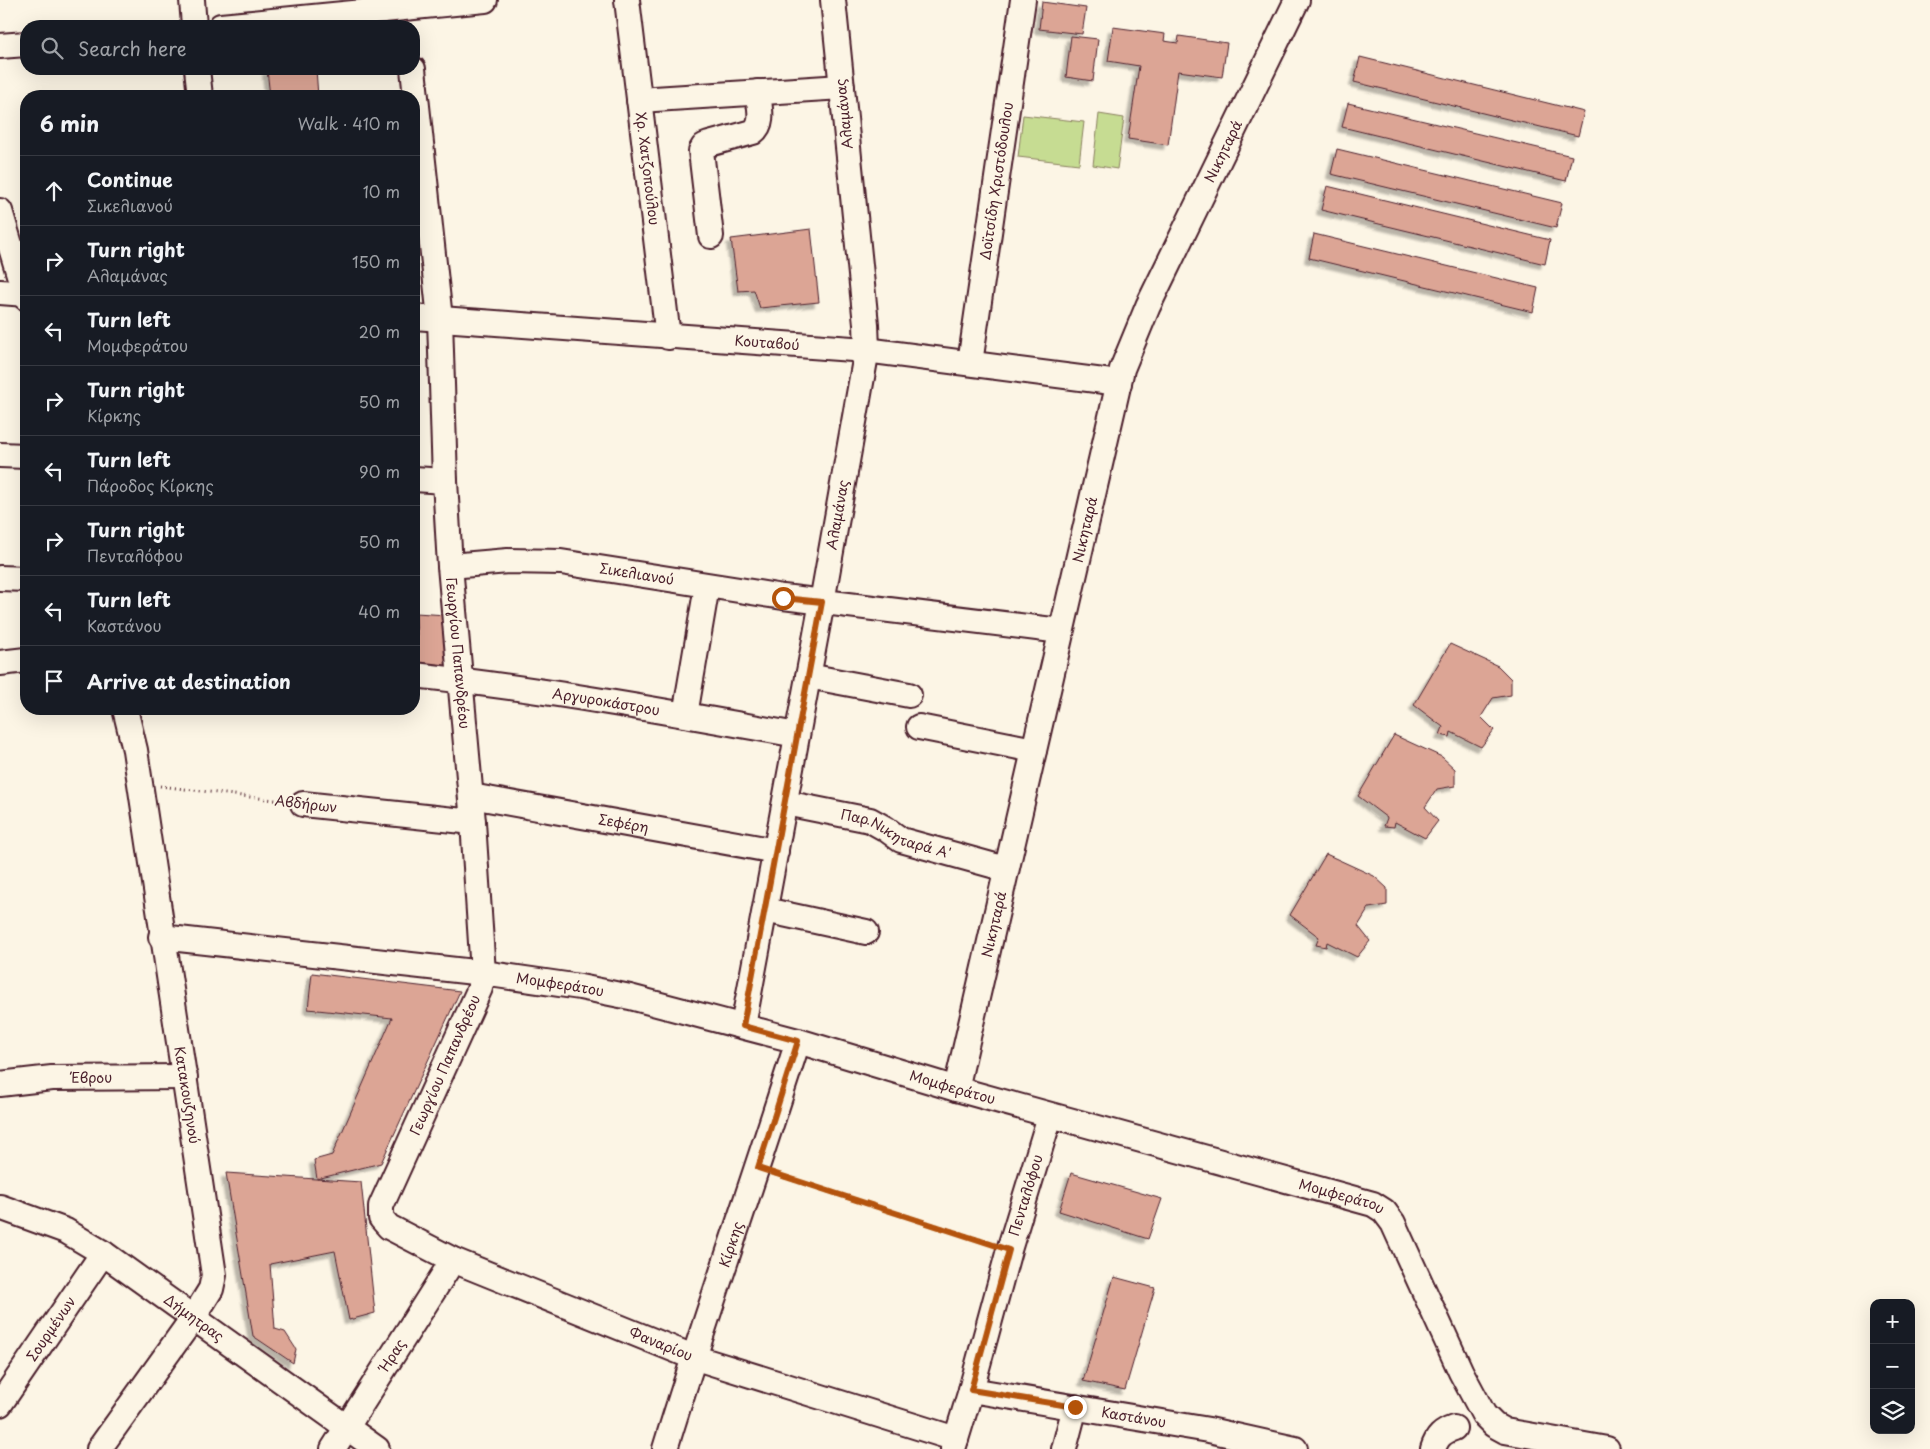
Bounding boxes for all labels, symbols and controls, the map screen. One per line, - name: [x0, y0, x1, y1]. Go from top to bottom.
- search box: [20, 20, 420, 75]
- icon: search: [38, 34, 66, 62]
- text: Search here: [78, 34, 187, 62]
- street label: Αλαμάνας: [829, 78, 858, 150]
- street label: Δοϊτσίδη Χριστόδουλου: [974, 101, 1018, 261]
- text: 6 min: [40, 107, 99, 139]
- text: Walk · 410 m: [298, 111, 400, 135]
- street label: Χρ. Χατζοπούλου: [631, 111, 665, 226]
- street label: Νικηταρά: [1199, 116, 1247, 186]
- text: Continue: [87, 165, 173, 193]
- icon: ahead: [40, 177, 68, 205]
- text: 10 m: [363, 179, 400, 203]
- text: Σικελιανού: [87, 193, 173, 217]
- text: Turn right: [87, 235, 185, 263]
- icon: right: [40, 247, 68, 275]
- text: 150 m: [352, 249, 400, 273]
- text: Αλαμάνας: [87, 263, 168, 287]
- text: Turn left: [87, 305, 171, 333]
- icon: left: [40, 317, 68, 345]
- text: 20 m: [359, 319, 400, 343]
- street label: Κουταβού: [734, 329, 800, 355]
- text: Μομφεράτου: [87, 333, 188, 357]
- text: Turn right: [87, 375, 185, 403]
- icon: right: [40, 387, 68, 415]
- text: 50 m: [359, 389, 400, 413]
- text: Κίρκης: [87, 403, 141, 427]
- text: Turn left: [87, 445, 171, 473]
- icon: left: [40, 457, 68, 485]
- text: 90 m: [359, 459, 400, 483]
- text: Πάροδος Κίρκης: [87, 473, 214, 497]
- street label: Αλαμάνας: [821, 478, 854, 551]
- street label: Νικηταρά: [1067, 494, 1102, 565]
- text: Turn right: [87, 515, 185, 543]
- icon: right: [40, 527, 68, 555]
- text: 50 m: [359, 529, 400, 553]
- text: Πενταλόφου: [87, 543, 183, 567]
- street label: Σικελιανού: [598, 557, 676, 590]
- street label: Γεωργίου Παπανδρέου: [441, 576, 476, 730]
- text: Turn left: [87, 585, 171, 613]
- route start: [772, 587, 795, 610]
- icon: left: [40, 597, 68, 625]
- text: 40 m: [358, 599, 400, 623]
- text: Καστάνου: [87, 613, 162, 637]
- icon: arrive: [40, 667, 68, 695]
- text: Arrive at destination: [87, 667, 291, 695]
- street label: Αργυροκάστρου: [551, 682, 662, 720]
- street label: Αβδήρων: [274, 789, 339, 818]
- street label: Παρ.Νικηταρά Α': [839, 803, 954, 863]
- street label: Σεφέρη: [597, 808, 650, 838]
- street label: Νικηταρά: [976, 889, 1011, 959]
- street label: Μομφεράτου: [515, 967, 606, 1002]
- street label: Γεωργίου Παπανδρέου: [404, 991, 485, 1138]
- street label: Κατακουζηνού: [169, 1045, 206, 1145]
- street label: Μομφεράτου: [907, 1064, 998, 1109]
- street label: Έβρου: [69, 1067, 112, 1088]
- street label: Πενταλόφου: [1003, 1152, 1048, 1238]
- street label: Μομφεράτου: [1296, 1173, 1389, 1219]
- street label: Κίρκης: [713, 1218, 748, 1270]
- street label: Δήμητρας: [160, 1289, 229, 1346]
- street label: Σουρμένων: [21, 1292, 81, 1365]
- map controls: [1870, 1299, 1915, 1434]
- button: +: [1870, 1299, 1915, 1344]
- street label: Φαναρίου: [626, 1321, 696, 1366]
- street label: Ήρας: [373, 1335, 410, 1377]
- button: −: [1870, 1344, 1915, 1389]
- button: layers: [1870, 1389, 1915, 1434]
- route end: [1064, 1396, 1087, 1419]
- street label: Καστάνου: [1100, 1401, 1168, 1433]

